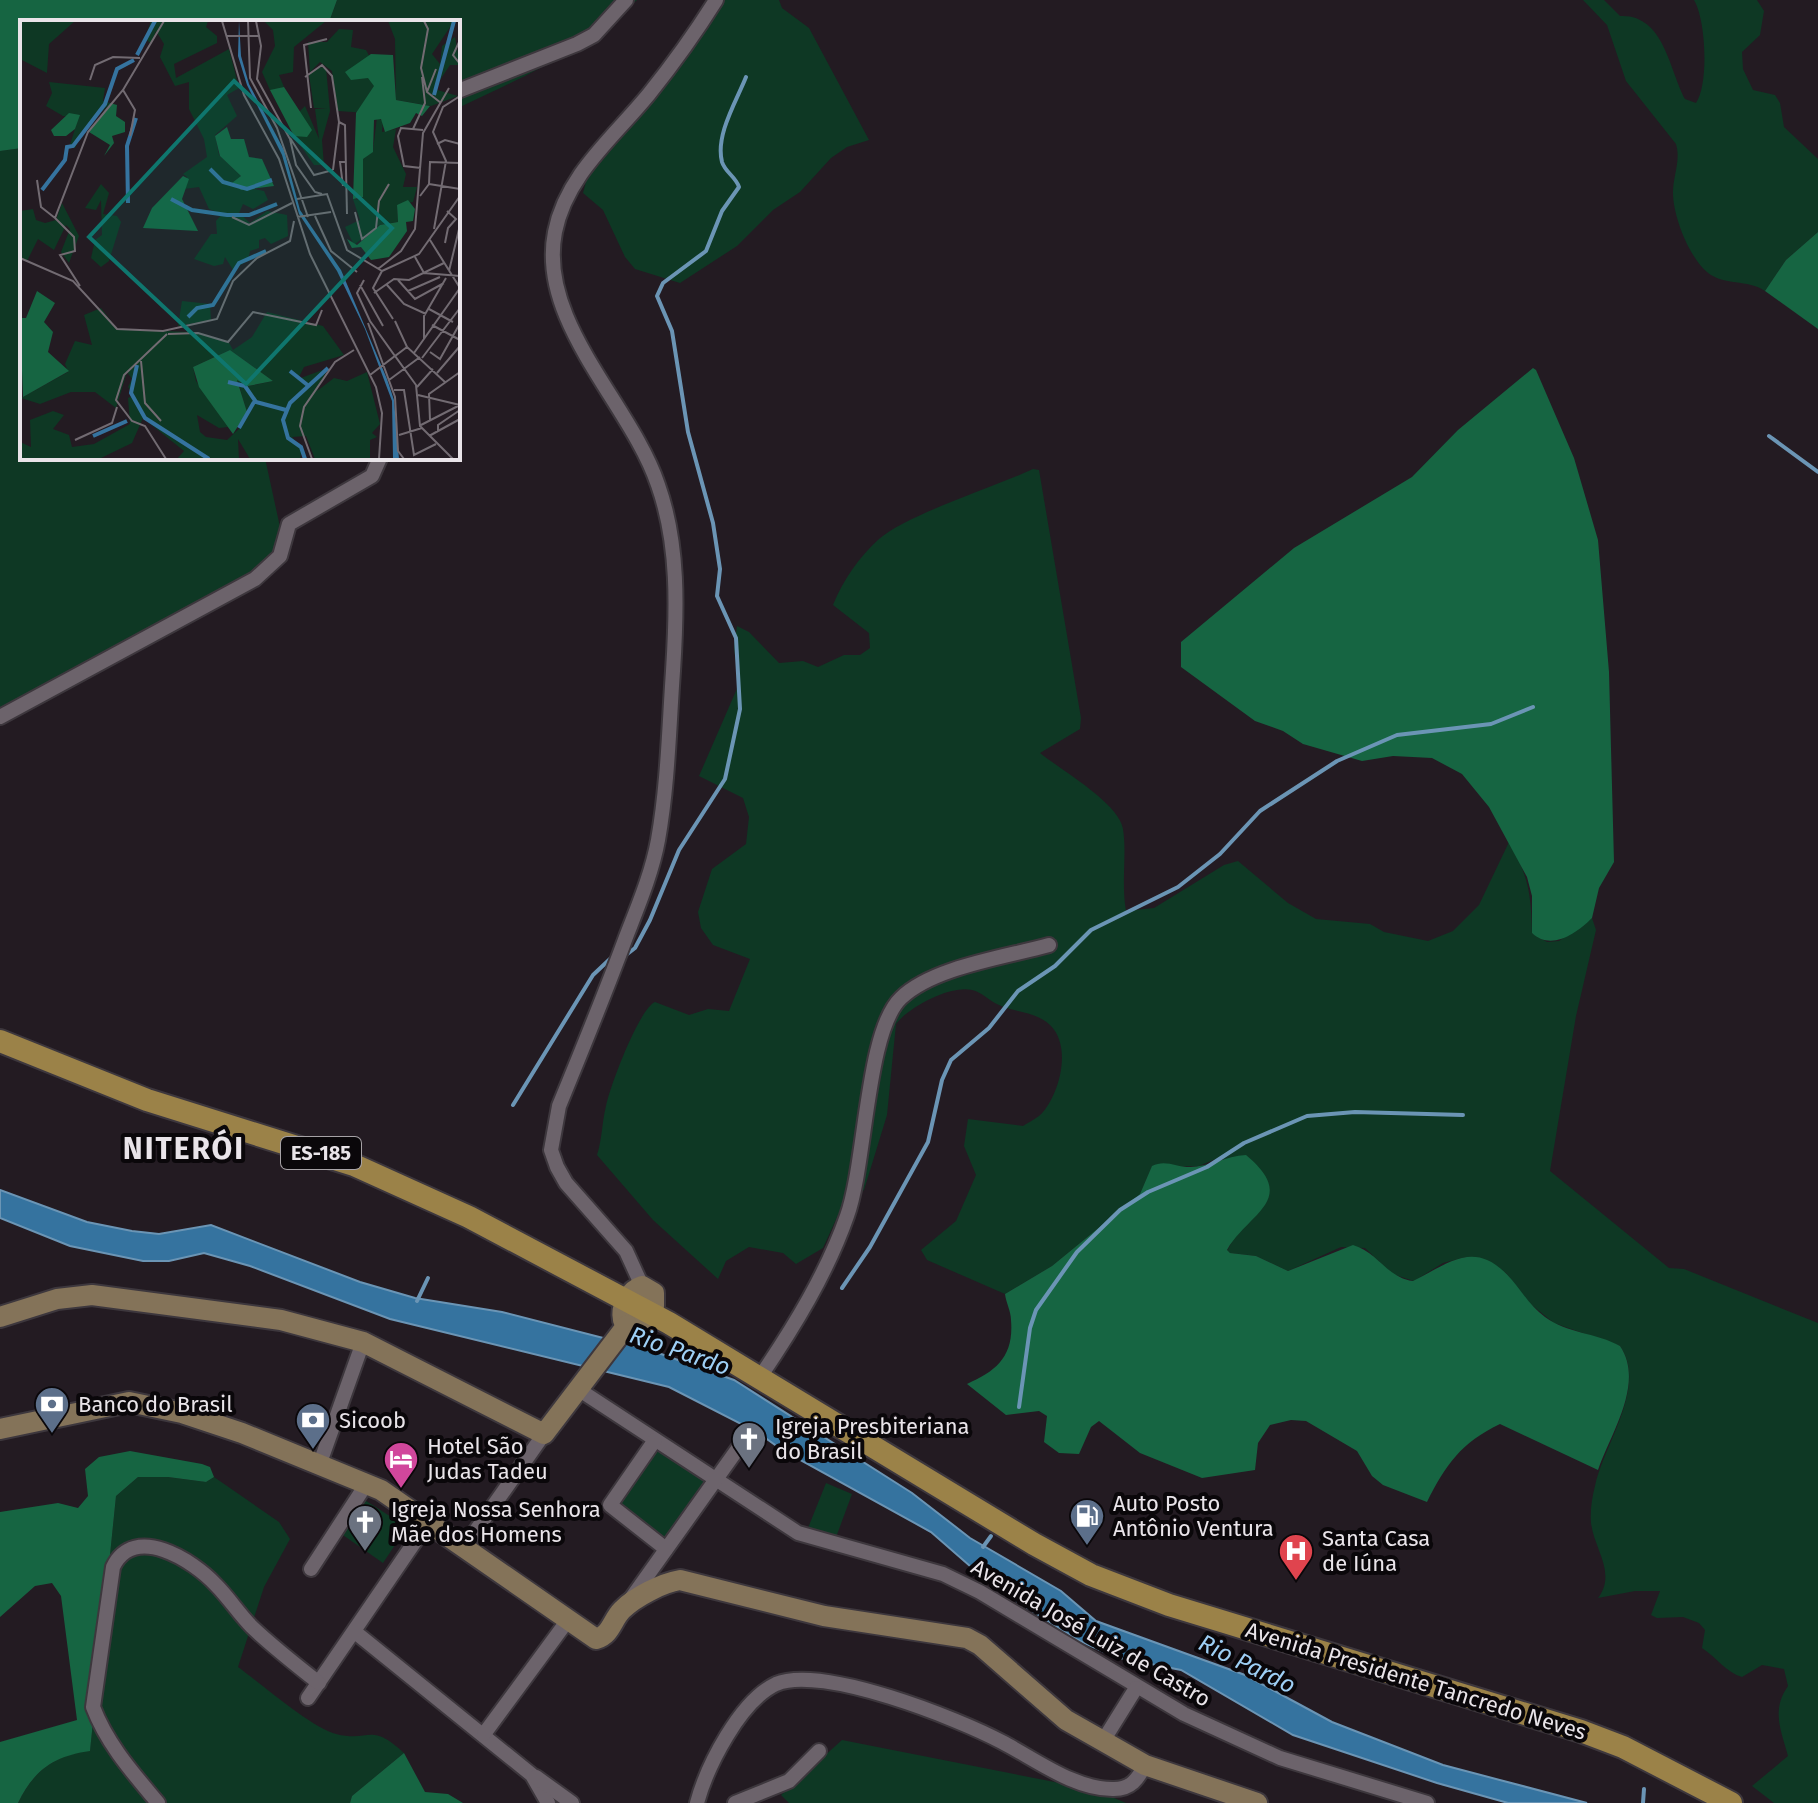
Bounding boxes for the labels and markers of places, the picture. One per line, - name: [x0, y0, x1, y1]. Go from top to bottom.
- bank icon: Banco do Brasil: [33, 1385, 71, 1435]
- place label: Banco do Brasil: [78, 1391, 233, 1418]
- bank icon: Sicoob: [294, 1401, 332, 1451]
- place label: Sicoob: [339, 1407, 406, 1434]
- place label: Igreja Presbiteriana do Brasil: [775, 1413, 970, 1465]
- church icon: Igreja Presbiteriana do Brasil: [730, 1420, 768, 1470]
- place label: Hotel São Judas Tadeu: [427, 1433, 548, 1485]
- hotel icon: Hotel São Judas Tadeu: [382, 1440, 420, 1490]
- place label: Auto Posto Antônio Ventura: [1113, 1490, 1274, 1542]
- place label: Igreja Nossa Senhora Mãe dos Homens: [391, 1496, 601, 1548]
- fuel station icon: Auto Posto Antônio Ventura: [1068, 1497, 1106, 1547]
- church icon: Igreja Nossa Senhora Mãe dos Homens: [346, 1503, 384, 1553]
- place label: Santa Casa de Iúna: [1322, 1525, 1430, 1577]
- hospital icon: Santa Casa de Iúna: [1277, 1532, 1315, 1582]

